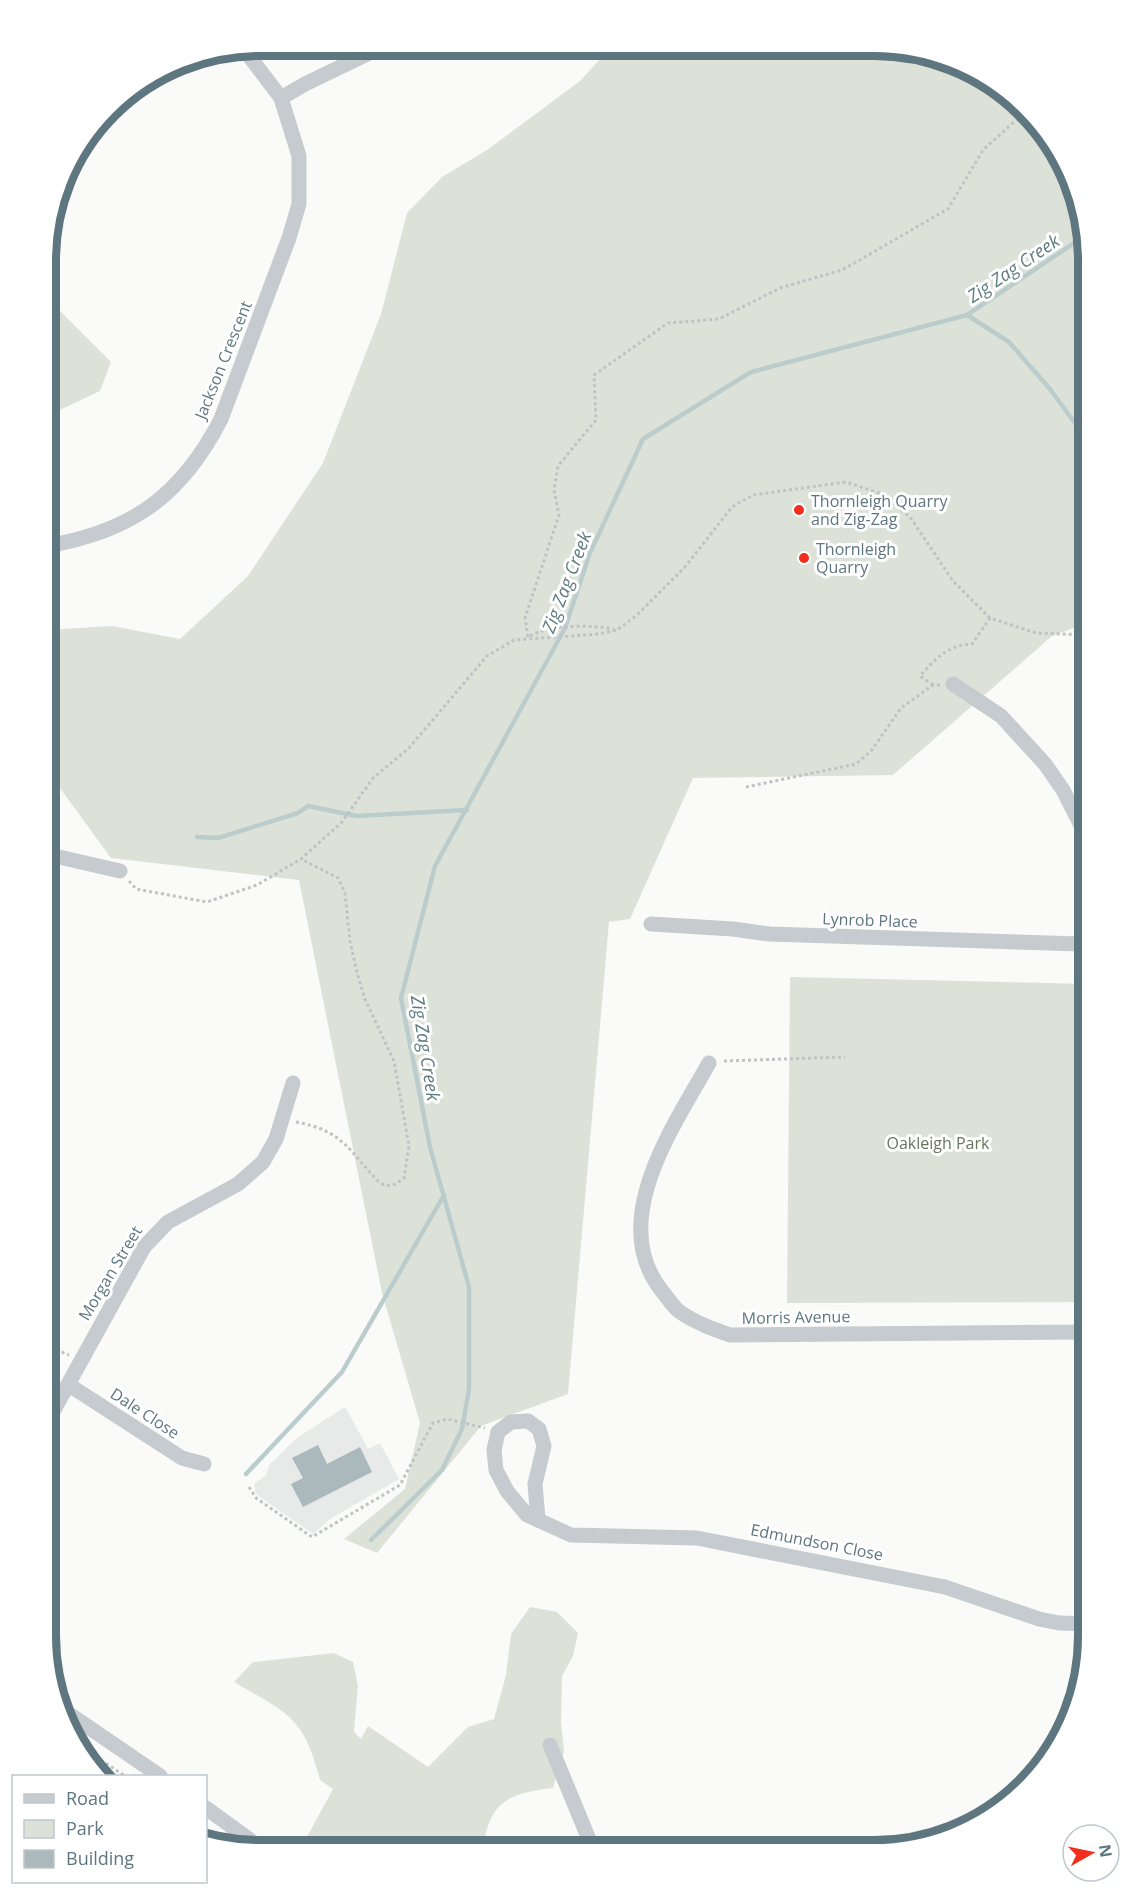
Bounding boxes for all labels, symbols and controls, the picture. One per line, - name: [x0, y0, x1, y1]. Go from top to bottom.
- water label: Zig Zag Creek: [961, 228, 1065, 308]
- street label: Jackson Crescent: [188, 297, 257, 424]
- place label: Thornleigh Quarry and Zig-Zag: [811, 490, 949, 530]
- marker: Thornleigh Quarry and Zig-Zag: [792, 503, 806, 517]
- water label: Zig Zag Creek: [535, 527, 597, 637]
- place label: Thornleigh Quarry: [816, 538, 896, 578]
- marker: Thornleigh Quarry: [797, 551, 811, 565]
- street label: Lynrob Place: [822, 907, 918, 933]
- water label: Zig Zag Creek: [406, 993, 446, 1104]
- park label: Oakleigh Park: [887, 1132, 990, 1154]
- street label: Morgan Street: [73, 1221, 147, 1324]
- street label: Morris Avenue: [742, 1305, 851, 1329]
- street label: Dale Close: [106, 1383, 184, 1443]
- street label: Edmundson Close: [749, 1518, 885, 1566]
- legend: [12, 1775, 207, 1883]
- text: Road: [66, 1786, 109, 1810]
- text: Park: [66, 1816, 104, 1840]
- north arrow: [1061, 1823, 1121, 1883]
- text: N: [1094, 1843, 1118, 1859]
- text: Building: [66, 1846, 134, 1870]

